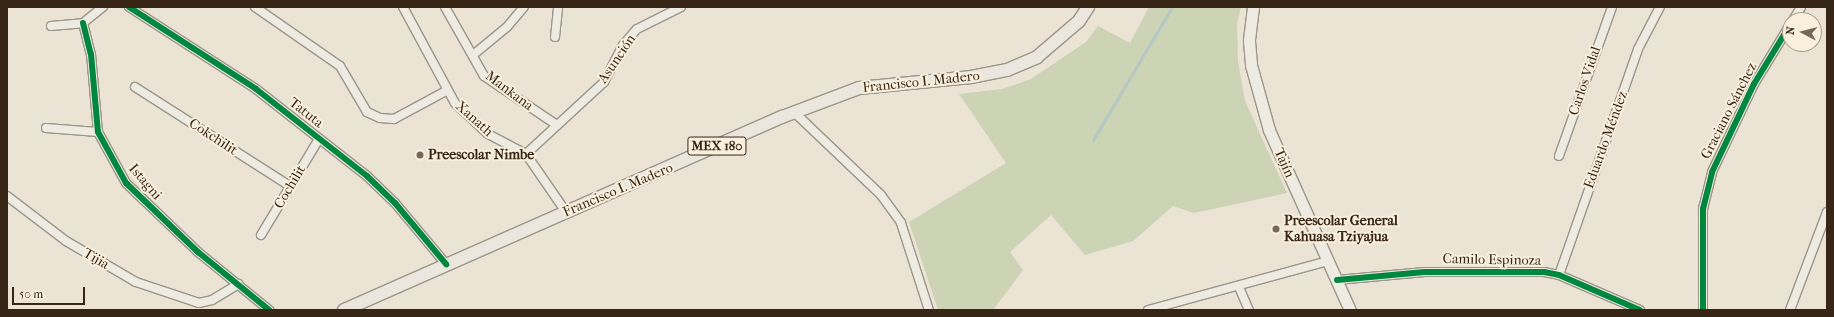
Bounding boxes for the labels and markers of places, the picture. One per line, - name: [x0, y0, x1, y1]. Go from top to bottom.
- place label: Preescolar Nimbe: [428, 147, 534, 163]
- marker: Preescolar Nimbe: [415, 150, 425, 160]
- place label: Preescolar General Kahuasa Tziyajua: [1284, 213, 1398, 246]
- marker: Preescolar General Kahuasa Tziyajua: [1271, 224, 1281, 234]

